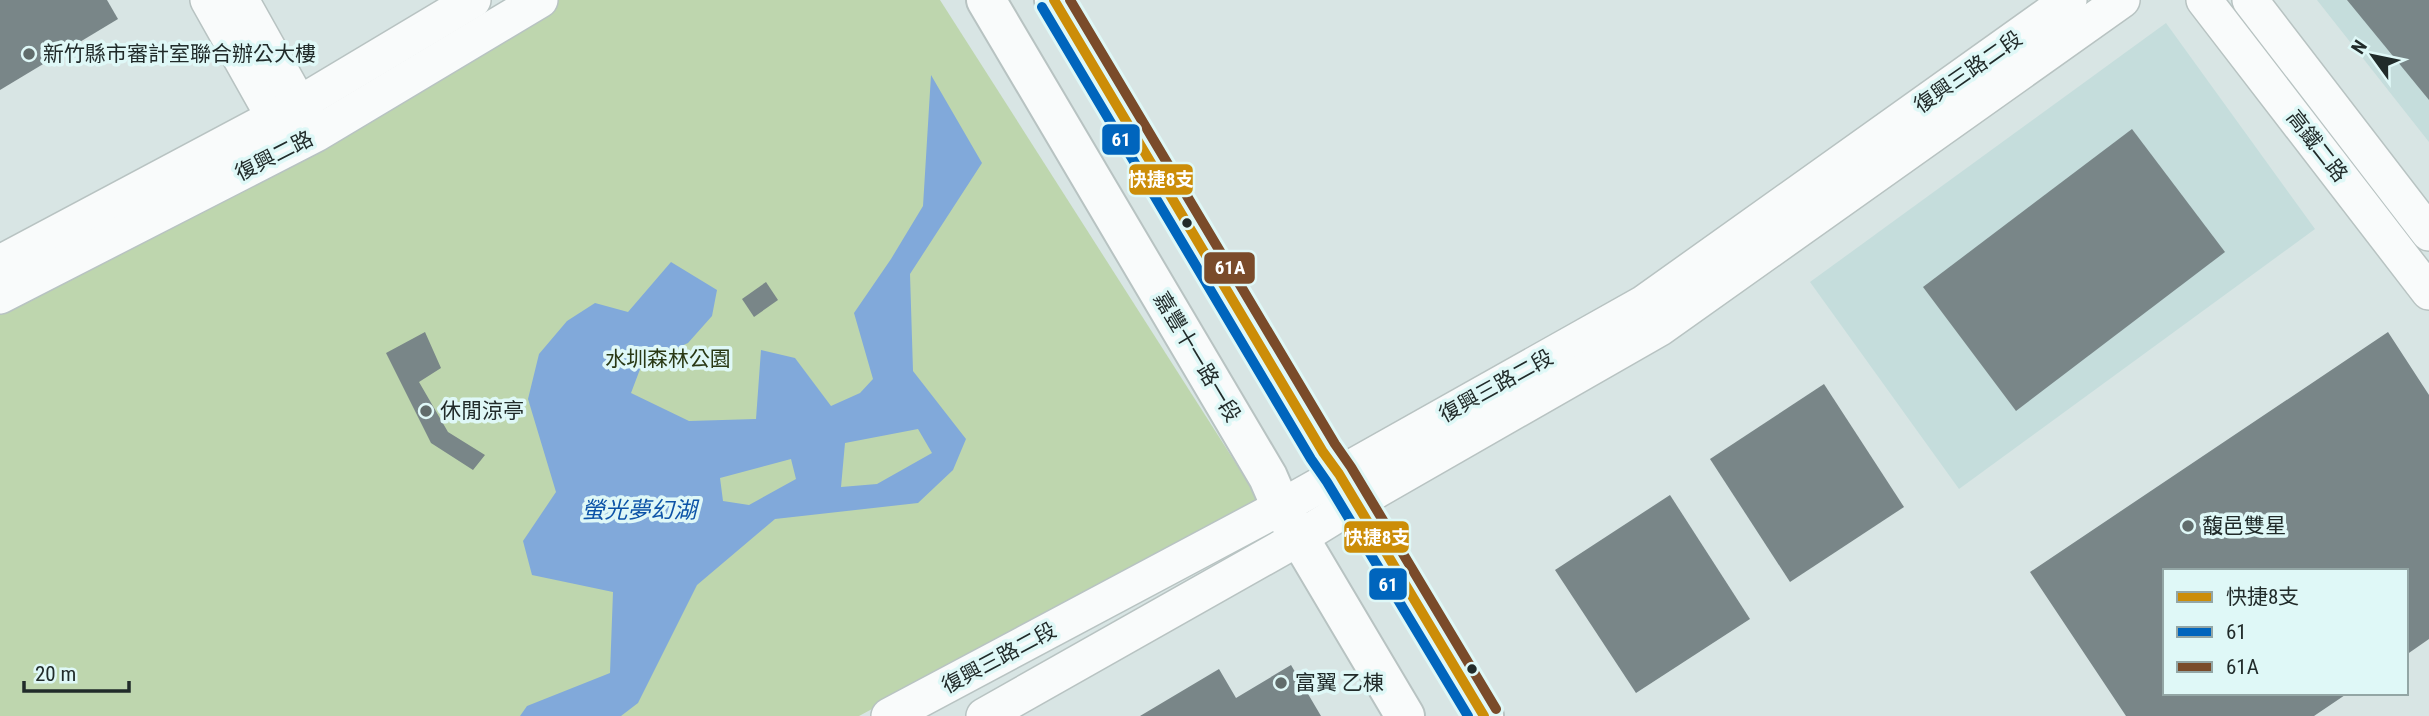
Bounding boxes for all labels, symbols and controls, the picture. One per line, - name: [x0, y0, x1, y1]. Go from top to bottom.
- north arrow: [2338, 21, 2408, 91]
- street label: 復興三路二段: [1910, 26, 2026, 118]
- text: N: [2346, 36, 2372, 58]
- place label: 新竹縣市審計室聯合辦公大樓: [43, 42, 316, 66]
- marker: 新竹縣市審計室聯合辦公大樓: [21, 46, 37, 62]
- street label: 高鐵二路: [2282, 106, 2352, 186]
- line badge: 61: [1101, 123, 1141, 156]
- street label: 復興二路: [231, 126, 317, 186]
- text: 61: [1111, 128, 1131, 151]
- line badge: 快捷8支: [1128, 163, 1194, 196]
- text: 快捷8支: [1128, 168, 1194, 191]
- unlabelled marker: [1180, 216, 1194, 230]
- line badge: 61A: [1203, 251, 1256, 285]
- text: 61A: [1215, 256, 1246, 279]
- street label: 嘉豐十一路一段: [1149, 288, 1245, 426]
- street label: 復興三路二段: [1435, 345, 1557, 427]
- park label: 水圳森林公園: [605, 347, 731, 371]
- place label: 休閒涼亭: [440, 399, 524, 423]
- marker: 休閒涼亭: [418, 403, 434, 419]
- water label: 螢光夢幻湖: [582, 497, 700, 524]
- place label: 馥邑雙星: [2202, 514, 2286, 538]
- marker: 馥邑雙星: [2180, 518, 2196, 534]
- line badge: 快捷8支: [1343, 520, 1410, 554]
- text: 快捷8支: [1344, 526, 1410, 549]
- line badge: 61: [1368, 567, 1408, 601]
- legend: [2163, 569, 2408, 695]
- text: 61: [1378, 573, 1398, 596]
- text: 快捷8支: [2226, 585, 2299, 609]
- street label: 復興三路二段: [938, 618, 1060, 698]
- text: 61: [2226, 620, 2247, 644]
- scale bar: [24, 650, 130, 694]
- text: 61A: [2226, 655, 2259, 679]
- text: 20 m: [35, 662, 76, 686]
- unlabelled marker: [1465, 662, 1479, 676]
- place label: 富翼 乙棟: [1295, 671, 1384, 695]
- marker: 富翼 乙棟: [1273, 675, 1289, 691]

